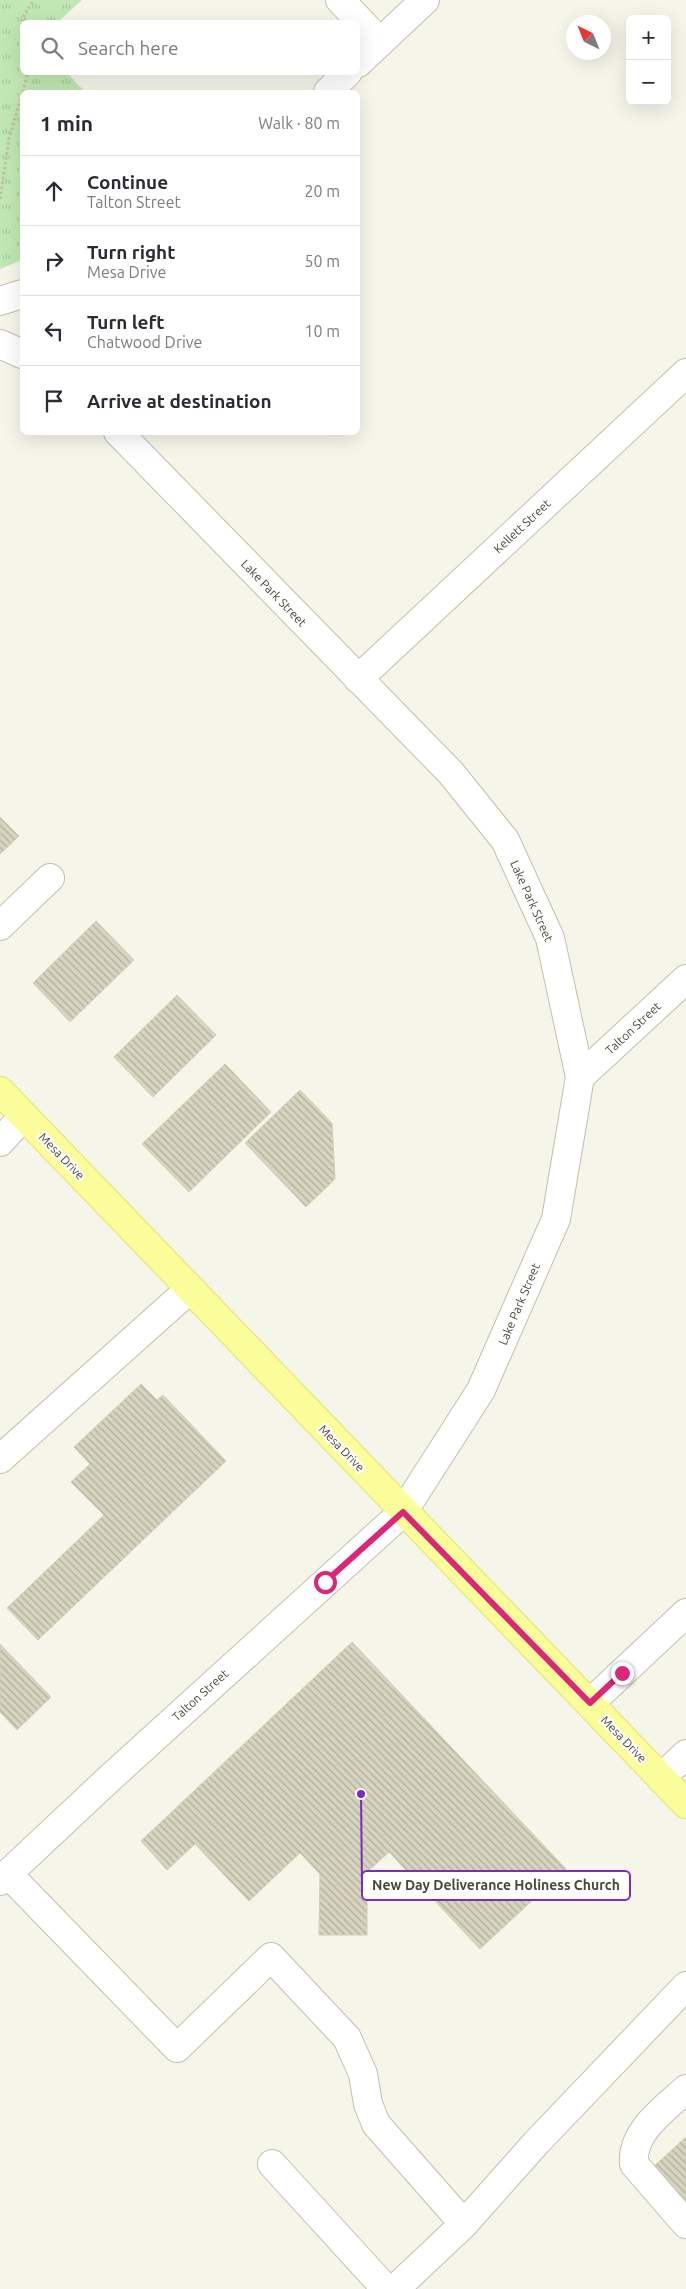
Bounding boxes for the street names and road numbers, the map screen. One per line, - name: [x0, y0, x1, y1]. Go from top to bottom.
- street label: Kellett Street: [491, 496, 553, 555]
- street label: Lake Park Street: [239, 557, 309, 629]
- street label: Lake Park Street: [508, 858, 556, 944]
- street label: Talton Street: [603, 999, 663, 1057]
- street label: Mesa Drive: [37, 1130, 87, 1182]
- street label: Lake Park Street: [496, 1261, 542, 1347]
- street label: Mesa Drive: [317, 1422, 367, 1474]
- street label: Talton Street: [170, 1666, 231, 1723]
- street label: Mesa Drive: [599, 1713, 649, 1765]

